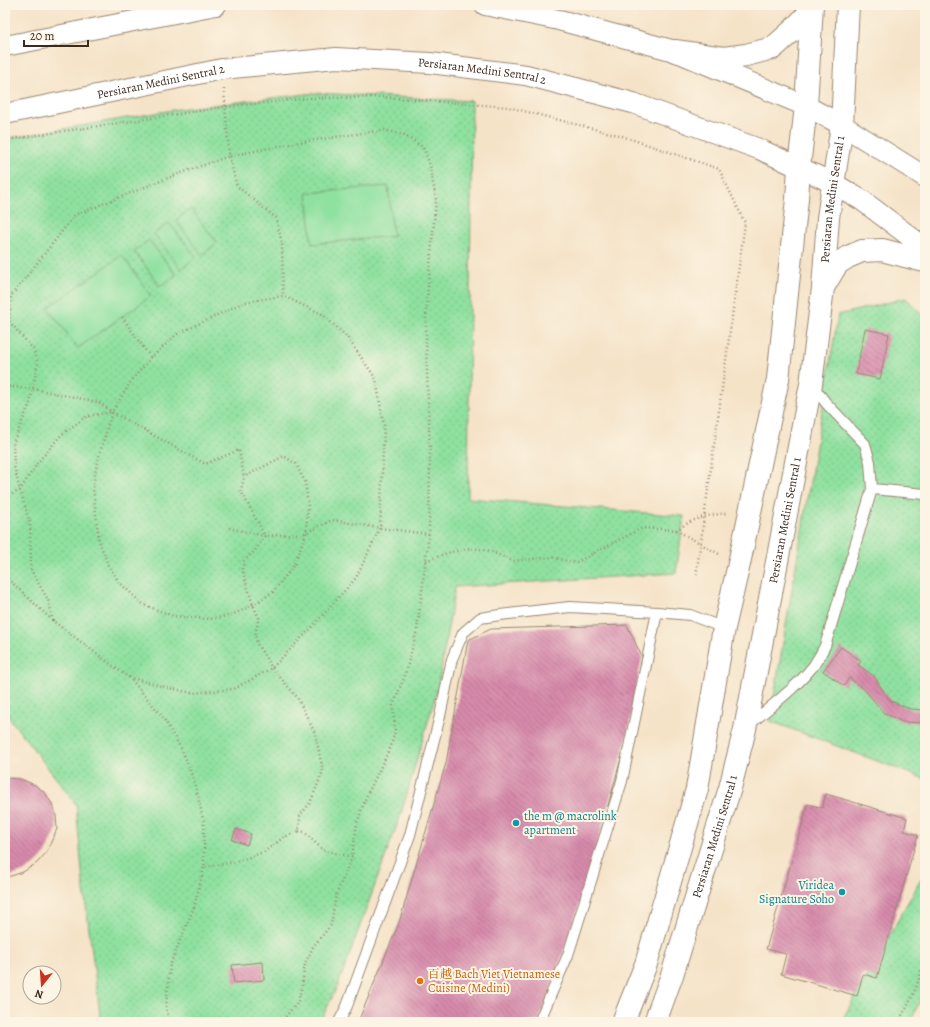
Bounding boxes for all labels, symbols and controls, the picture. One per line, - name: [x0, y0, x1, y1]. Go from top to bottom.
- scale bar: [24, 22, 88, 48]
- text: 20 m: [30, 28, 54, 44]
- street label: Persiaran Medini Sentral 2: [417, 54, 548, 88]
- street label: Persiaran Medini Sentral 2: [96, 61, 226, 103]
- street label: Persiaran Medini Sentral 1: [817, 135, 848, 263]
- street label: Persiaran Medini Sentral 1: [765, 456, 805, 585]
- street label: Persiaran Medini Sentral 1: [688, 773, 741, 900]
- place label: the m @ macrolink apartment: [524, 808, 617, 838]
- marker: the m @ macrolink apartment: [511, 818, 521, 828]
- place label: Viridea Signature Soho: [759, 877, 834, 907]
- marker: Viridea Signature Soho: [837, 887, 847, 897]
- north arrow: [22, 965, 62, 1005]
- place label: 百越 Bach Viet Vietnamese Cuisine (Medini): [428, 966, 560, 996]
- marker: 百越 Bach Viet Vietnamese Cuisine (Medini): [415, 976, 425, 986]
- text: N: [33, 986, 45, 1002]

